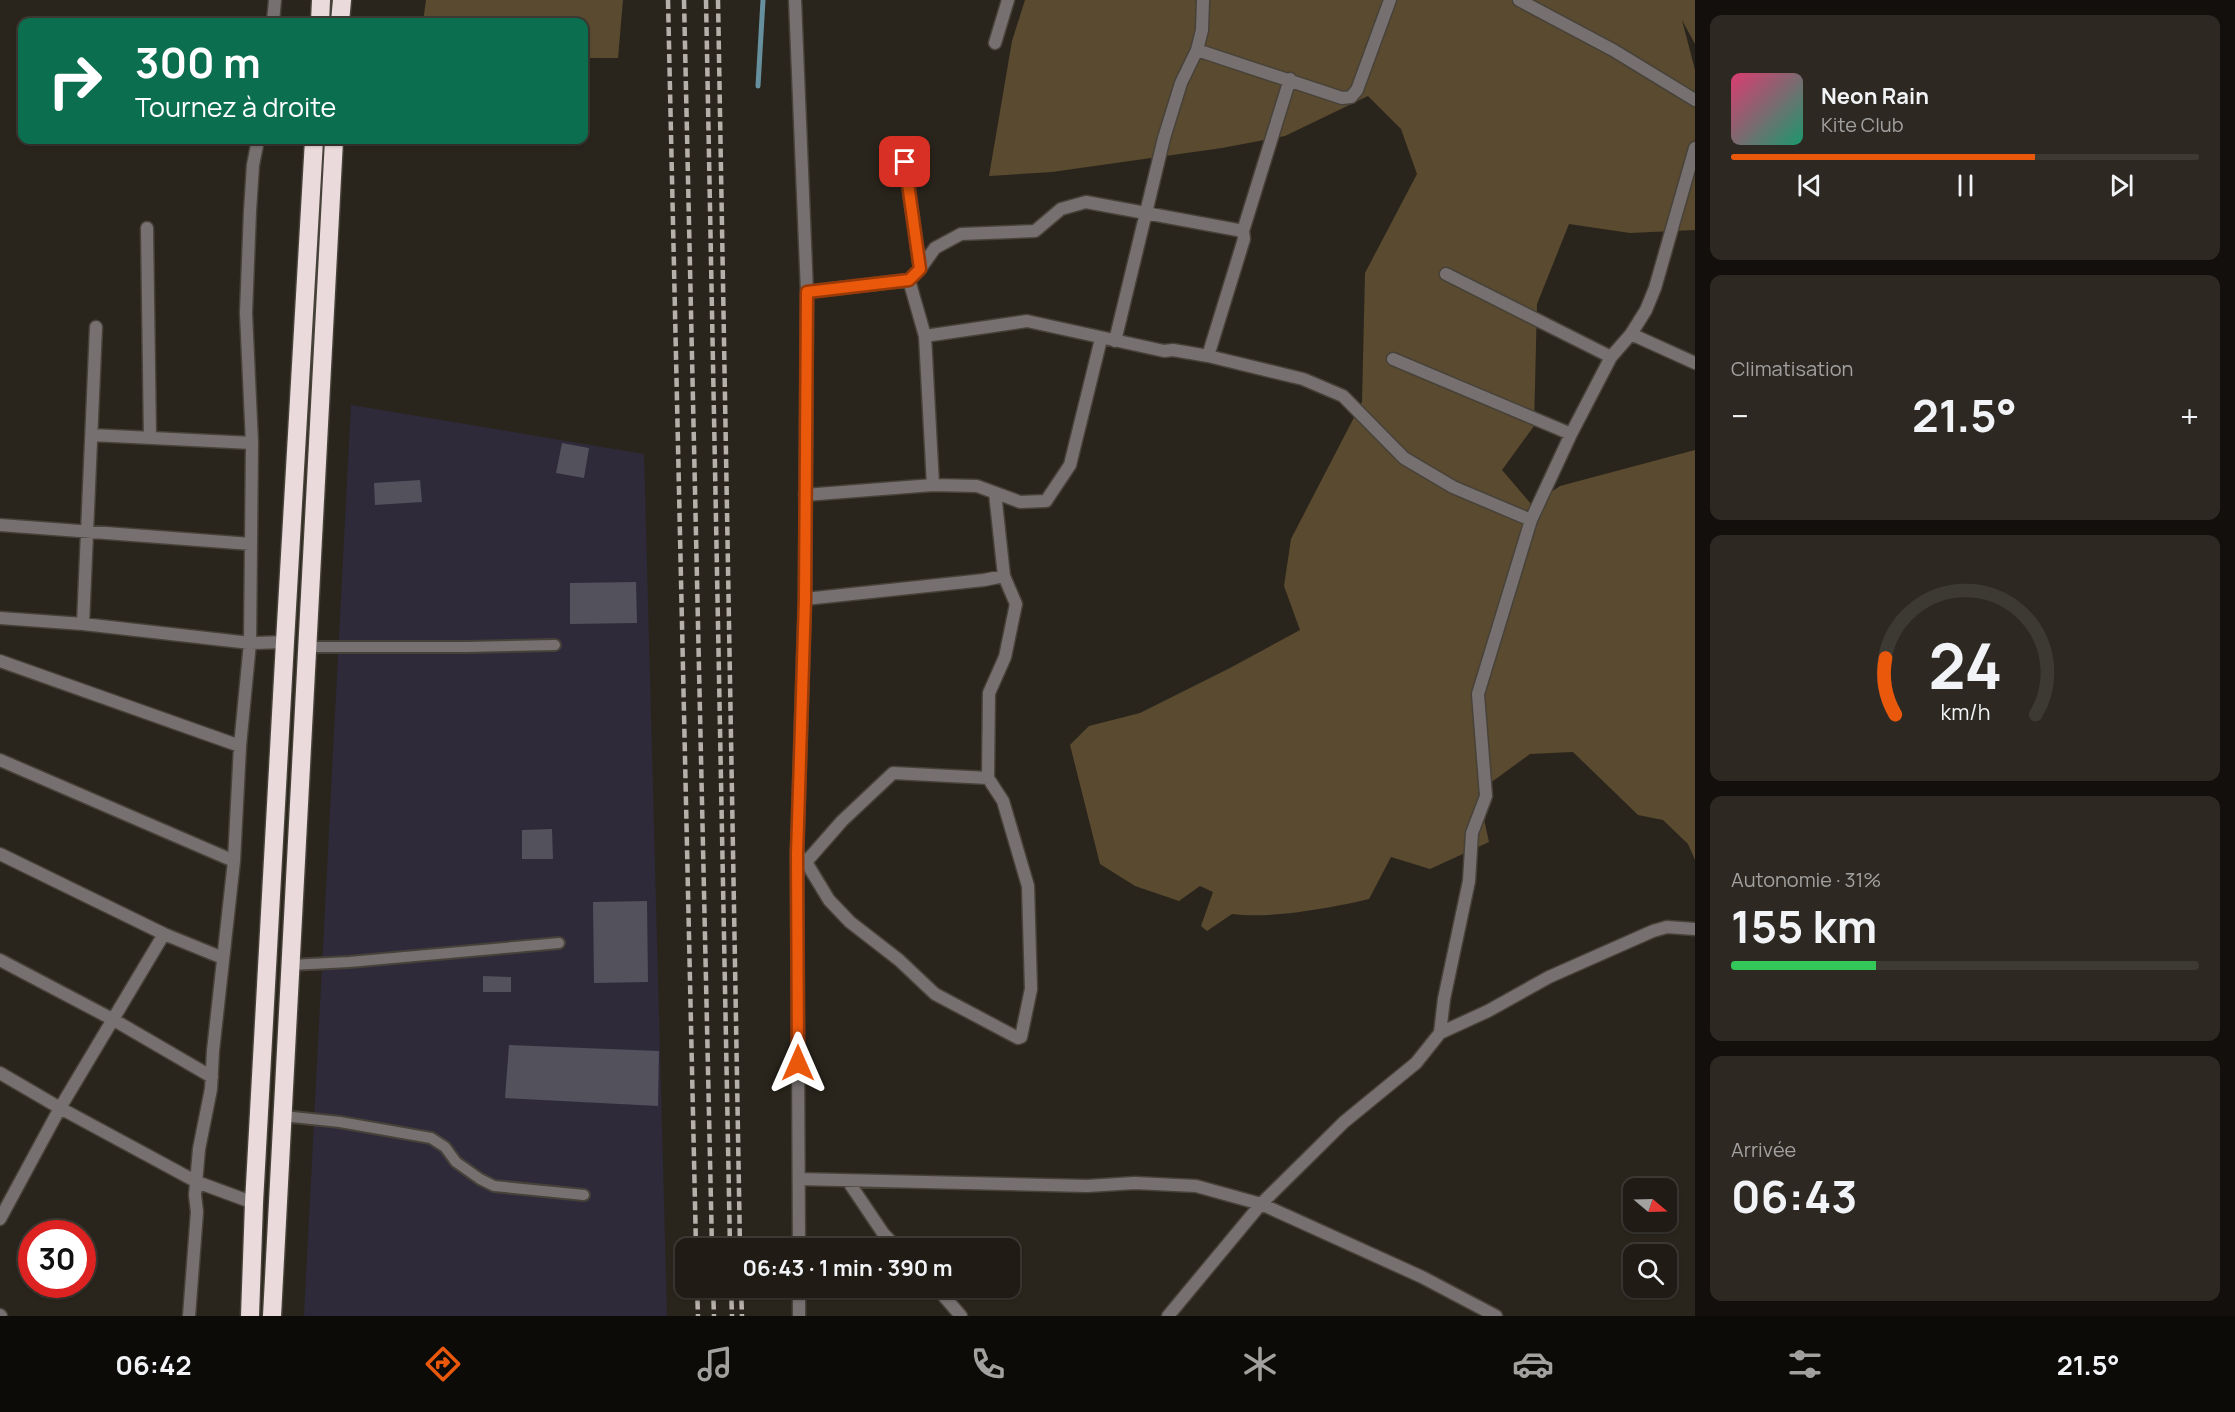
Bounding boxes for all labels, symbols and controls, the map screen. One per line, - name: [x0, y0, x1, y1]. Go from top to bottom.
- text: 300 m: [135, 33, 261, 91]
- icon: right: [36, 42, 114, 120]
- text: Neon Rain: [1821, 81, 1929, 111]
- text: Tournez à droite: [135, 88, 336, 125]
- text: Kite Club: [1821, 111, 1904, 138]
- pin: [879, 136, 930, 187]
- icon: arrive: [888, 145, 921, 178]
- icon: previous: [1793, 169, 1826, 202]
- icon: pause: [1949, 169, 1982, 202]
- icon: next: [2105, 169, 2138, 202]
- text: Climatisation: [1731, 355, 1853, 382]
- text: 21.5°: [1912, 384, 2017, 446]
- text: −: [1731, 393, 1749, 438]
- text: +: [2180, 393, 2199, 438]
- text: 24: [1928, 622, 2002, 708]
- text: km/h: [1940, 697, 1990, 726]
- text: Autonomie · 31%: [1731, 866, 1881, 893]
- text: 155 km: [1731, 895, 1877, 957]
- position arrow: [766, 1031, 830, 1095]
- text: Arrivée: [1731, 1136, 1796, 1163]
- text: 06:43: [1731, 1165, 1858, 1227]
- north arrow: [1623, 1178, 1677, 1232]
- map controls: [1623, 1178, 1677, 1298]
- speed limit sign: 30: [18, 1220, 96, 1298]
- button: search: [1623, 1244, 1677, 1298]
- text: 06:43 · 1 min · 390 m: [742, 1253, 953, 1283]
- icon: directions: [422, 1343, 464, 1385]
- icon: music: [694, 1343, 736, 1385]
- icon: phone: [967, 1343, 1009, 1385]
- icon: climate: [1239, 1343, 1281, 1385]
- icon: car: [1512, 1343, 1554, 1385]
- icon: filters: [1784, 1343, 1826, 1385]
- text: 06:42: [115, 1346, 192, 1383]
- text: 21.5°: [2057, 1346, 2120, 1383]

